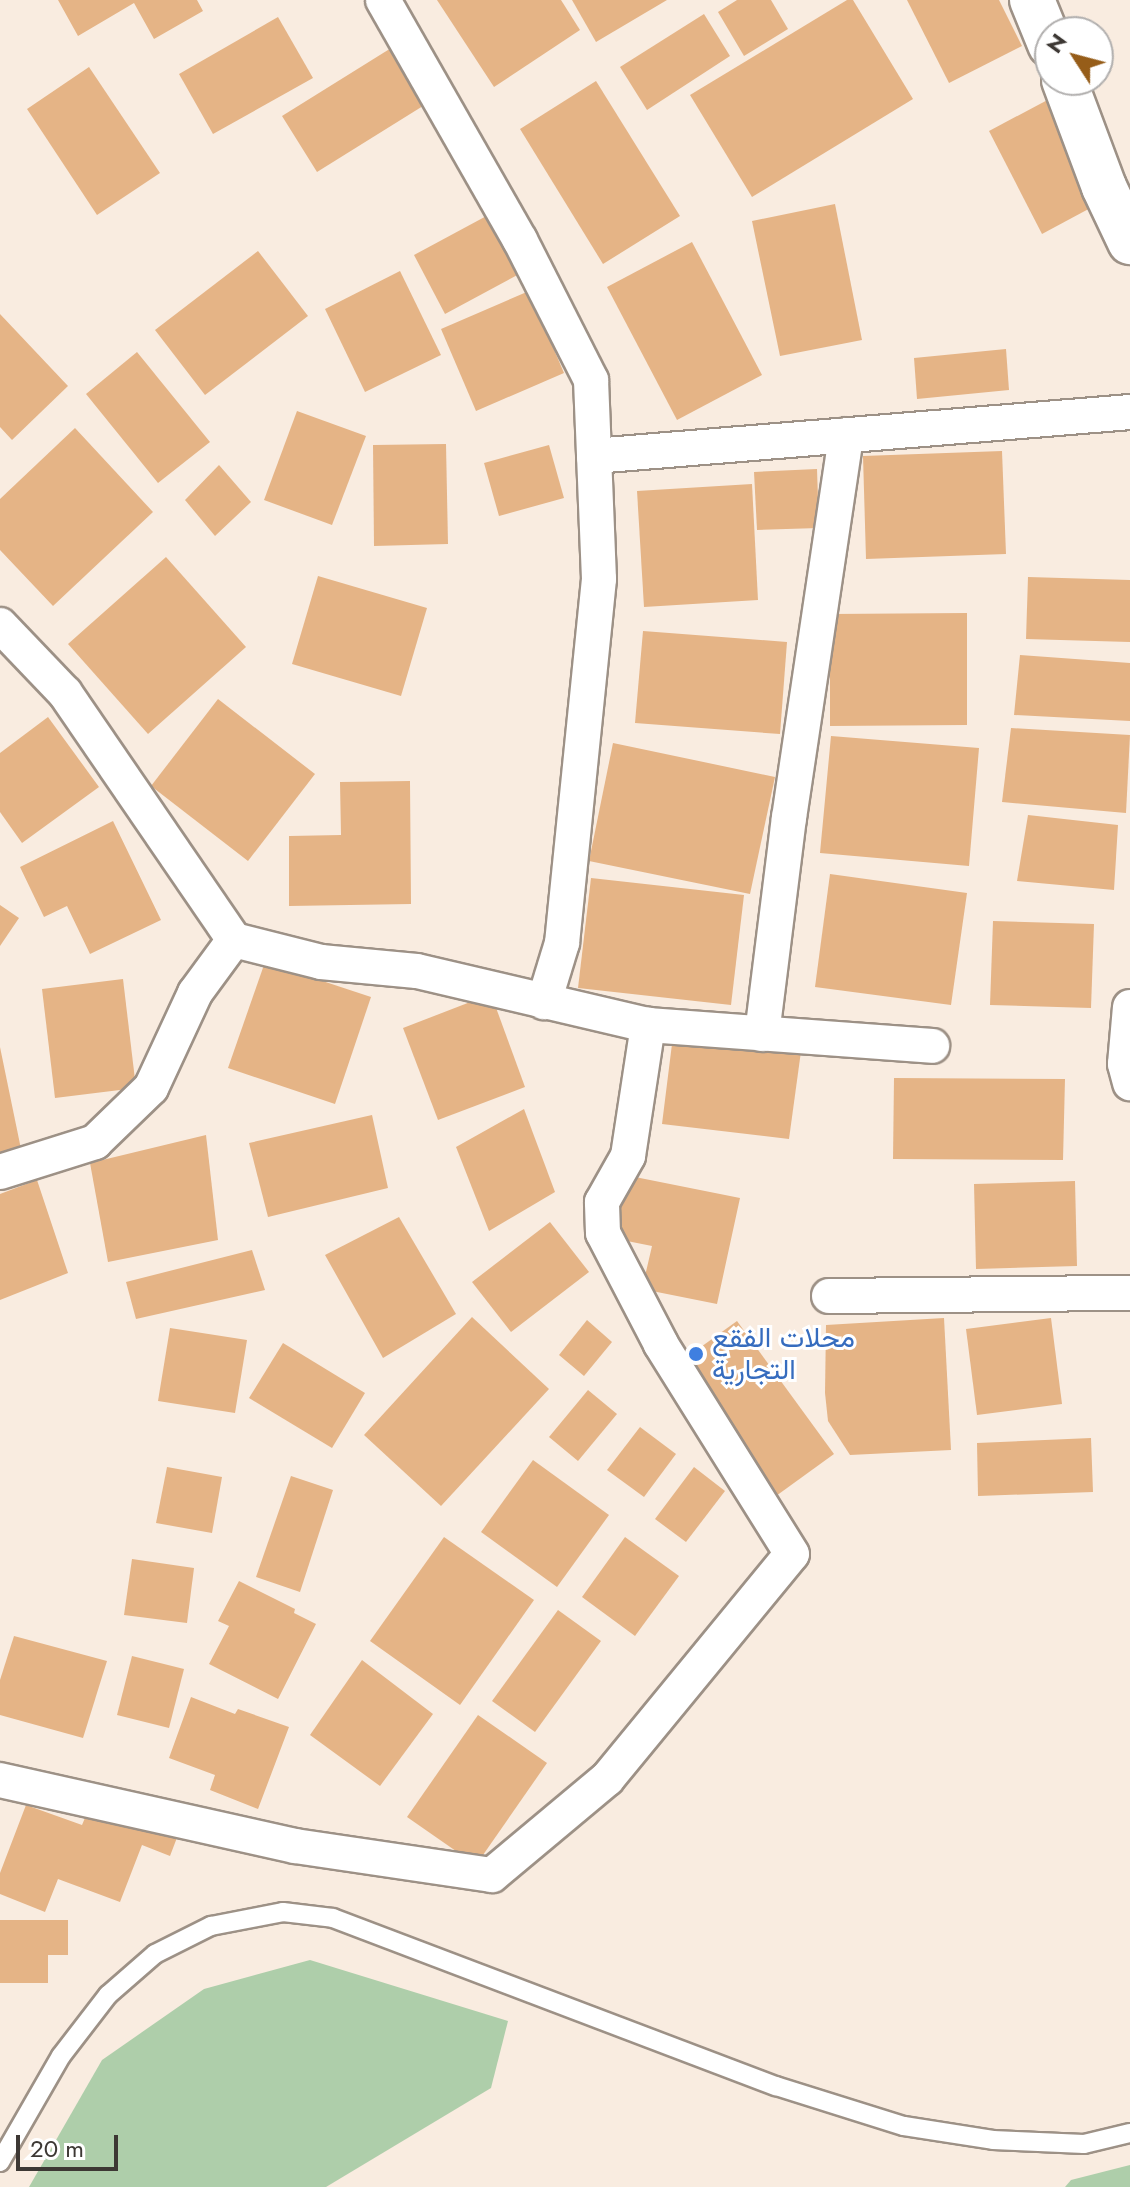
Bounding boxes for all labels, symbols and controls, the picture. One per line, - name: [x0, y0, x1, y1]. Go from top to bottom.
- north arrow: [1034, 16, 1114, 96]
- text: N: [1038, 27, 1074, 60]
- place label: محلات الفقع التجارية: [712, 1321, 855, 1387]
- marker: محلات الفقع التجارية: [687, 1345, 705, 1363]
- scale bar: [20, 2119, 122, 2169]
- text: 20 m: [30, 2131, 84, 2166]

